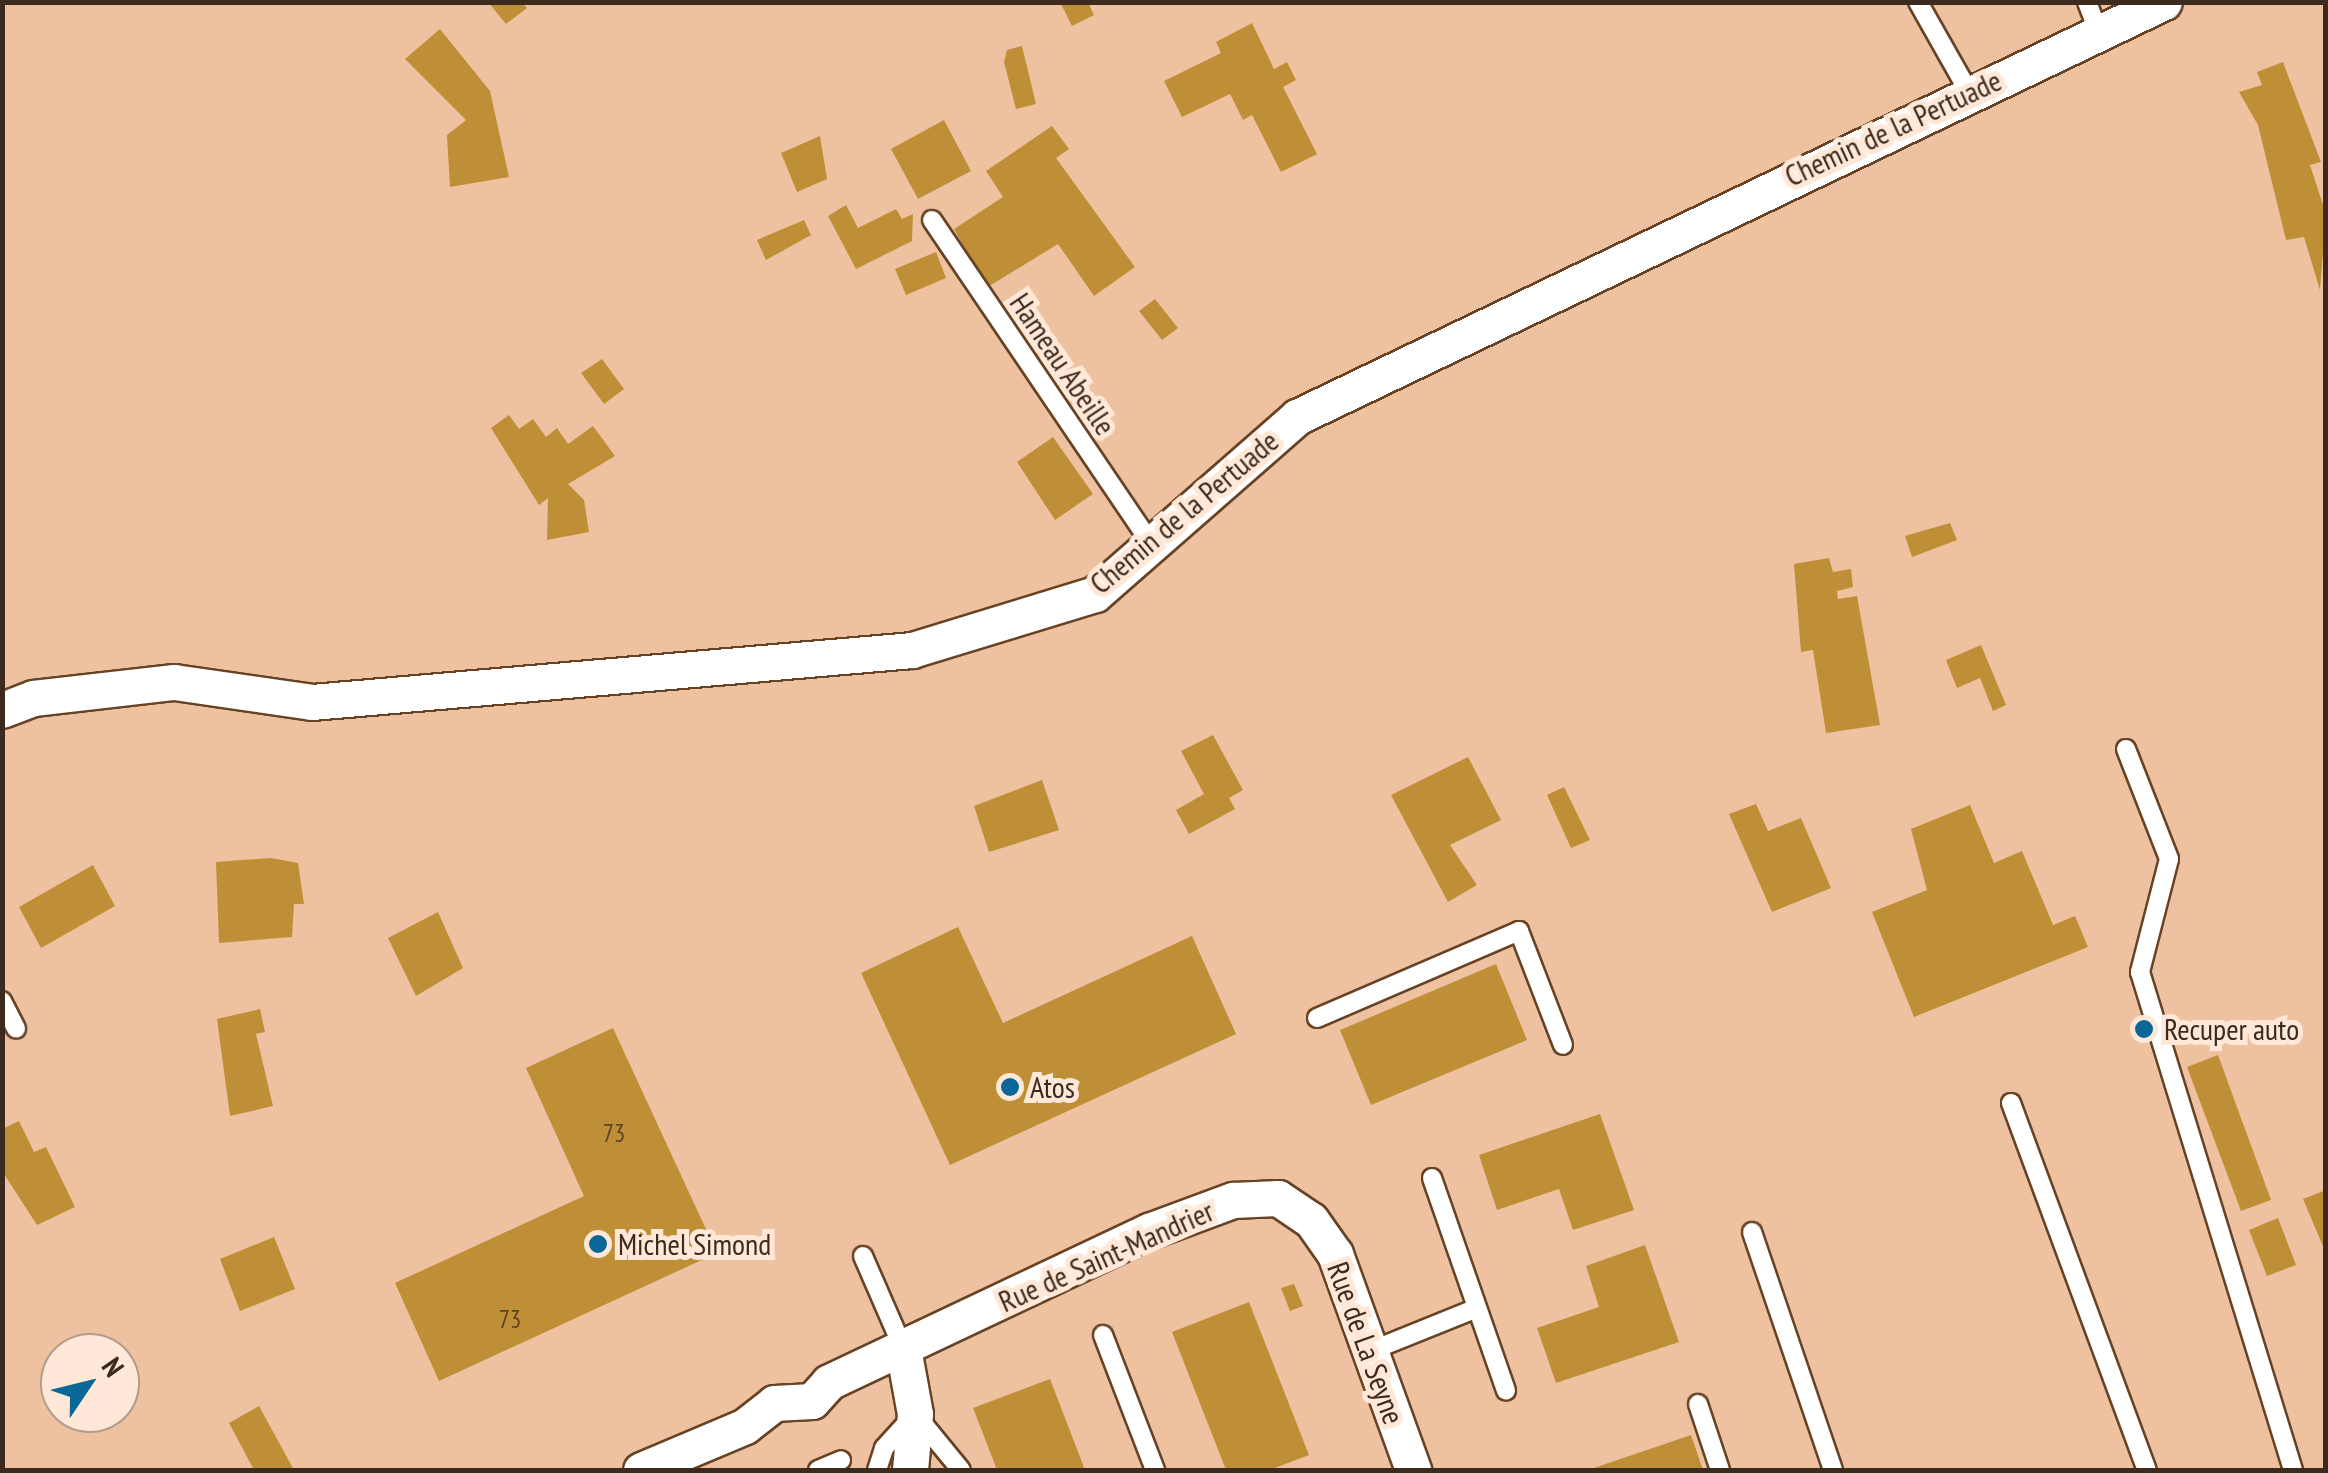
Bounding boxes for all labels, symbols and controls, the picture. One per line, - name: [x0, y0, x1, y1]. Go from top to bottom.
- street label: Chemin de la Pertuade: [1779, 62, 2007, 194]
- street label: Hameau Abeille: [1002, 286, 1124, 442]
- street label: Chemin de la Pertuade: [1083, 423, 1285, 601]
- place label: Recuper auto: [2164, 1011, 2299, 1047]
- marker: Recuper auto: [2133, 1018, 2155, 1040]
- place label: Atos: [1030, 1069, 1075, 1105]
- marker: Atos: [999, 1076, 1021, 1098]
- house number: 73: [603, 1118, 625, 1148]
- street label: Rue de Saint-Mandrier: [993, 1193, 1219, 1319]
- place label: Michel Simond: [618, 1226, 771, 1262]
- marker: Michel Simond: [587, 1233, 609, 1255]
- street label: Rue de La Seyne: [1320, 1257, 1412, 1429]
- house number: 73: [499, 1304, 521, 1334]
- north arrow: [40, 1333, 140, 1433]
- text: N: [94, 1350, 133, 1383]

